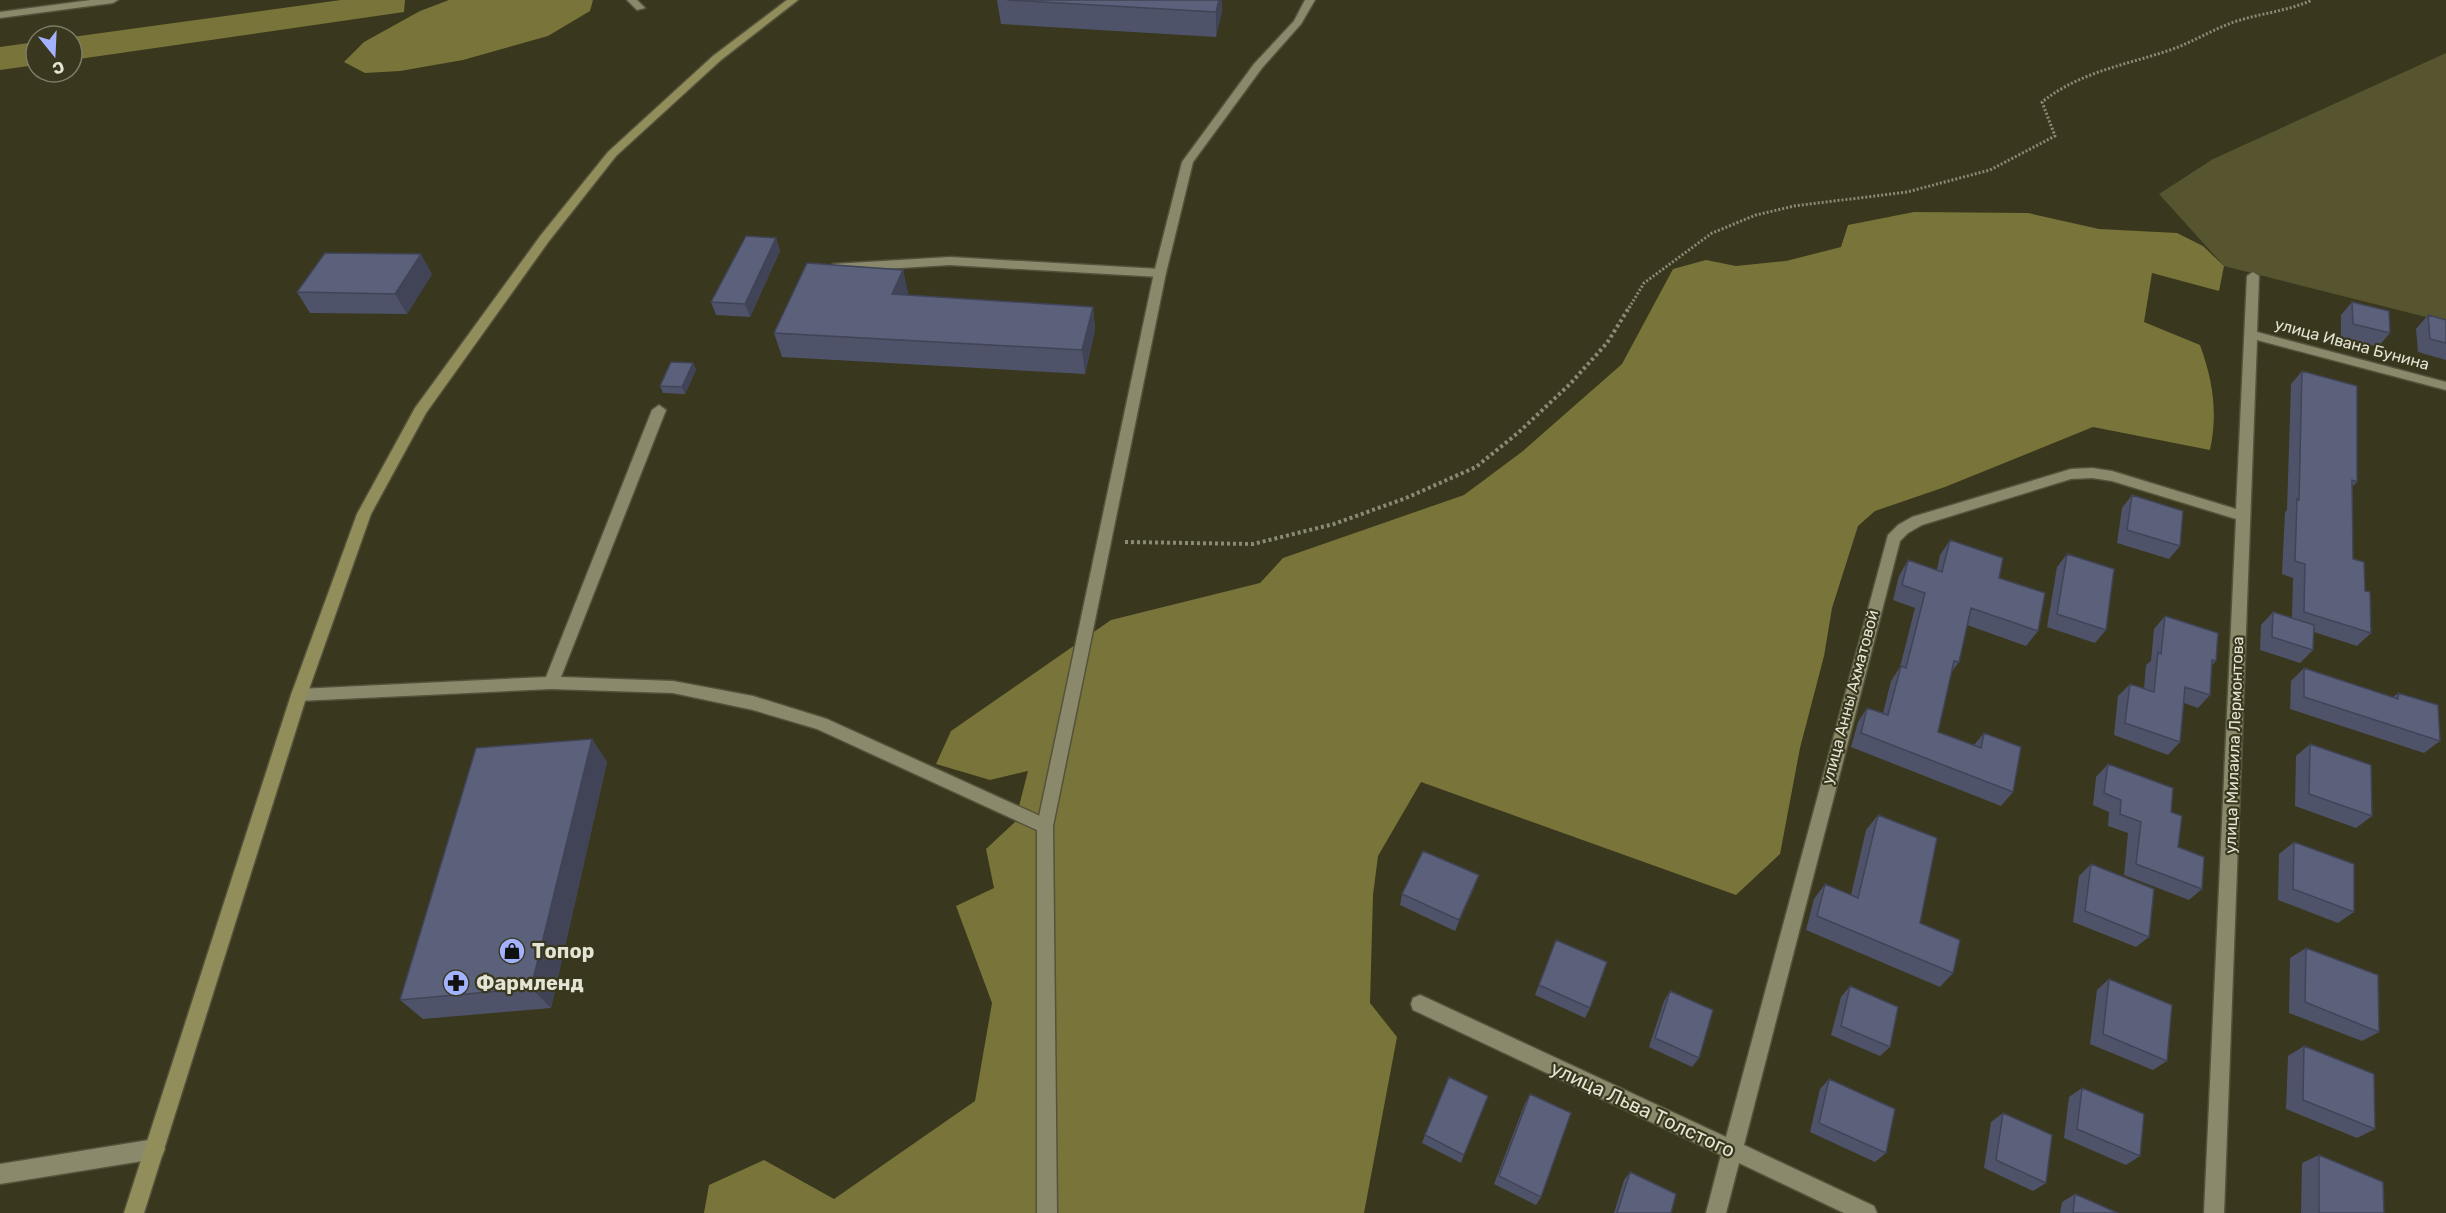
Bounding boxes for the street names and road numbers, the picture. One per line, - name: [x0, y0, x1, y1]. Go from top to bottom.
- street label: улица Ивана Бунина: [2273, 314, 2431, 374]
- street label: улица Анны Ахматовой: [1818, 608, 1882, 786]
- street label: улица Милаила Лермонтова: [2221, 636, 2247, 854]
- street label: улица Льва Толстого: [1547, 1056, 1739, 1162]

